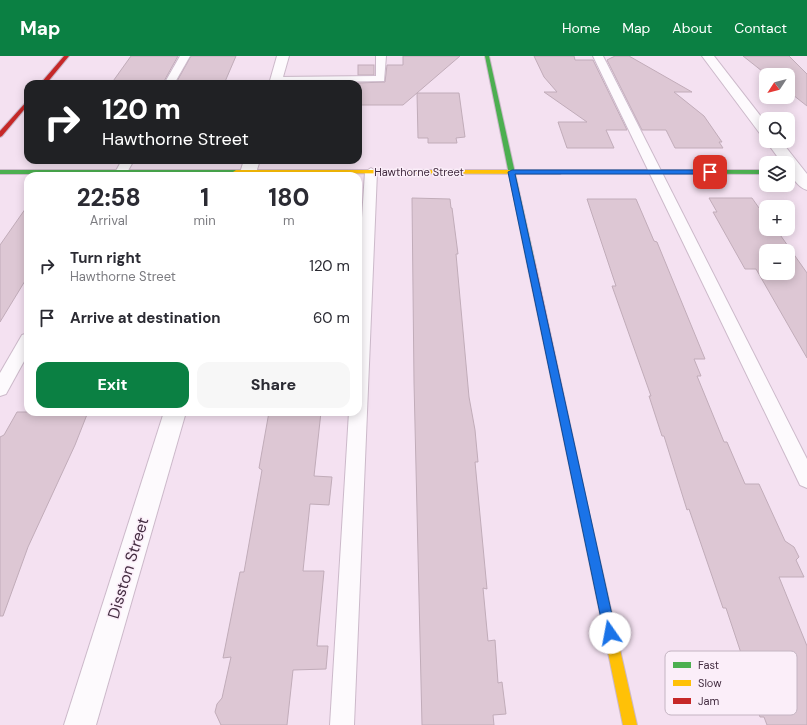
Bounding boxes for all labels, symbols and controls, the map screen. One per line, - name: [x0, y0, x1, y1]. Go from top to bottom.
- text: Map: [20, 16, 60, 41]
- text: Home: [562, 19, 600, 37]
- text: Map: [622, 19, 650, 37]
- text: About: [672, 19, 712, 37]
- text: Contact: [734, 19, 787, 37]
- north arrow: [759, 68, 795, 104]
- map controls: [759, 68, 795, 280]
- text: 120 m: [102, 91, 181, 128]
- icon: right: [36, 96, 88, 148]
- button: search: [759, 112, 795, 148]
- text: Hawthorne Street: [102, 127, 249, 151]
- pin: [693, 155, 727, 189]
- button: layers: [759, 156, 795, 192]
- icon: arrive: [699, 161, 721, 183]
- street label: Hawthorne Street: [374, 165, 464, 179]
- text: 22:58: [77, 182, 141, 213]
- text: 1: [200, 182, 209, 213]
- text: 180: [268, 182, 309, 213]
- button: +: [759, 200, 795, 236]
- text: Arrival: [90, 212, 128, 229]
- text: min: [193, 212, 216, 229]
- text: m: [283, 212, 295, 229]
- button: −: [759, 244, 795, 280]
- text: Turn right: [70, 248, 141, 268]
- icon: right: [36, 255, 58, 277]
- text: 120 m: [309, 256, 350, 276]
- text: Hawthorne Street: [70, 268, 176, 285]
- icon: arrive: [36, 307, 58, 329]
- text: Arrive at destination: [70, 308, 221, 328]
- text: 60 m: [313, 308, 350, 328]
- button: Exit: [36, 362, 189, 408]
- button: Share: [197, 362, 350, 408]
- street label: Disston Street: [103, 515, 153, 621]
- position arrow: [589, 612, 631, 654]
- legend: [665, 651, 797, 715]
- text: Fast: [698, 658, 719, 672]
- text: Slow: [698, 676, 722, 690]
- text: Jam: [698, 694, 719, 708]

